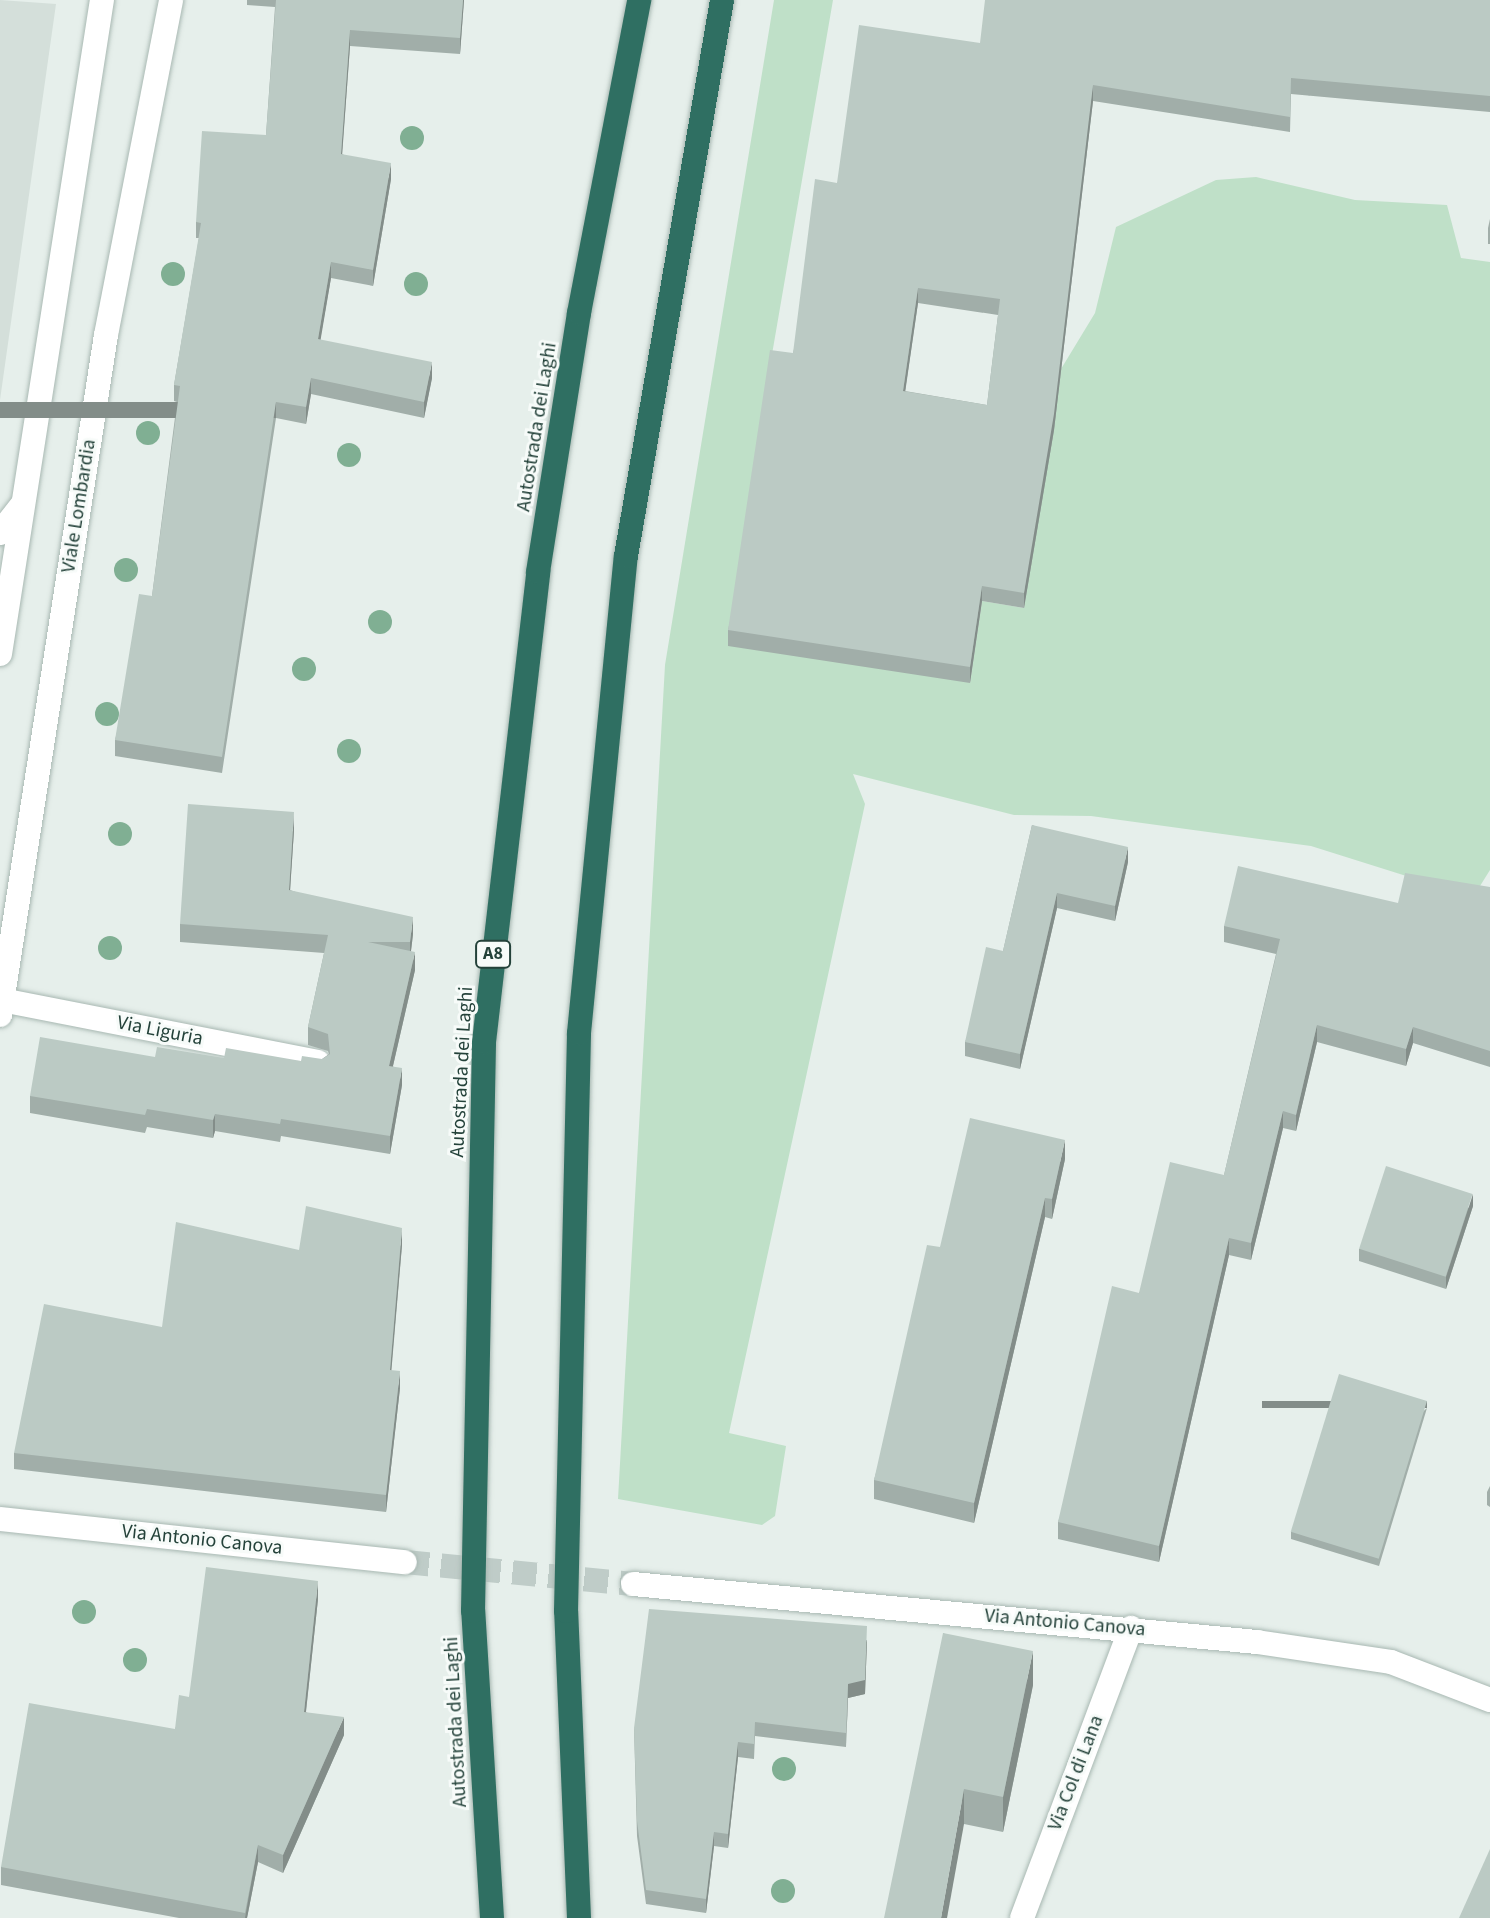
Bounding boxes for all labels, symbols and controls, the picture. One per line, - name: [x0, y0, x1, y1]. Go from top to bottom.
- street label: Autostrada dei Laghi: [512, 341, 562, 513]
- street label: Viale Lombardia: [57, 437, 101, 575]
- road number: A8: [475, 940, 511, 968]
- street label: Autostrada dei Laghi: [446, 986, 478, 1158]
- street label: Via Liguria: [115, 1011, 205, 1051]
- street label: Via Antonio Canova: [121, 1520, 283, 1560]
- street label: Via Antonio Canova: [984, 1604, 1146, 1642]
- street label: Autostrada dei Laghi: [440, 1636, 472, 1808]
- street label: Via Col di Lana: [1043, 1712, 1109, 1834]

